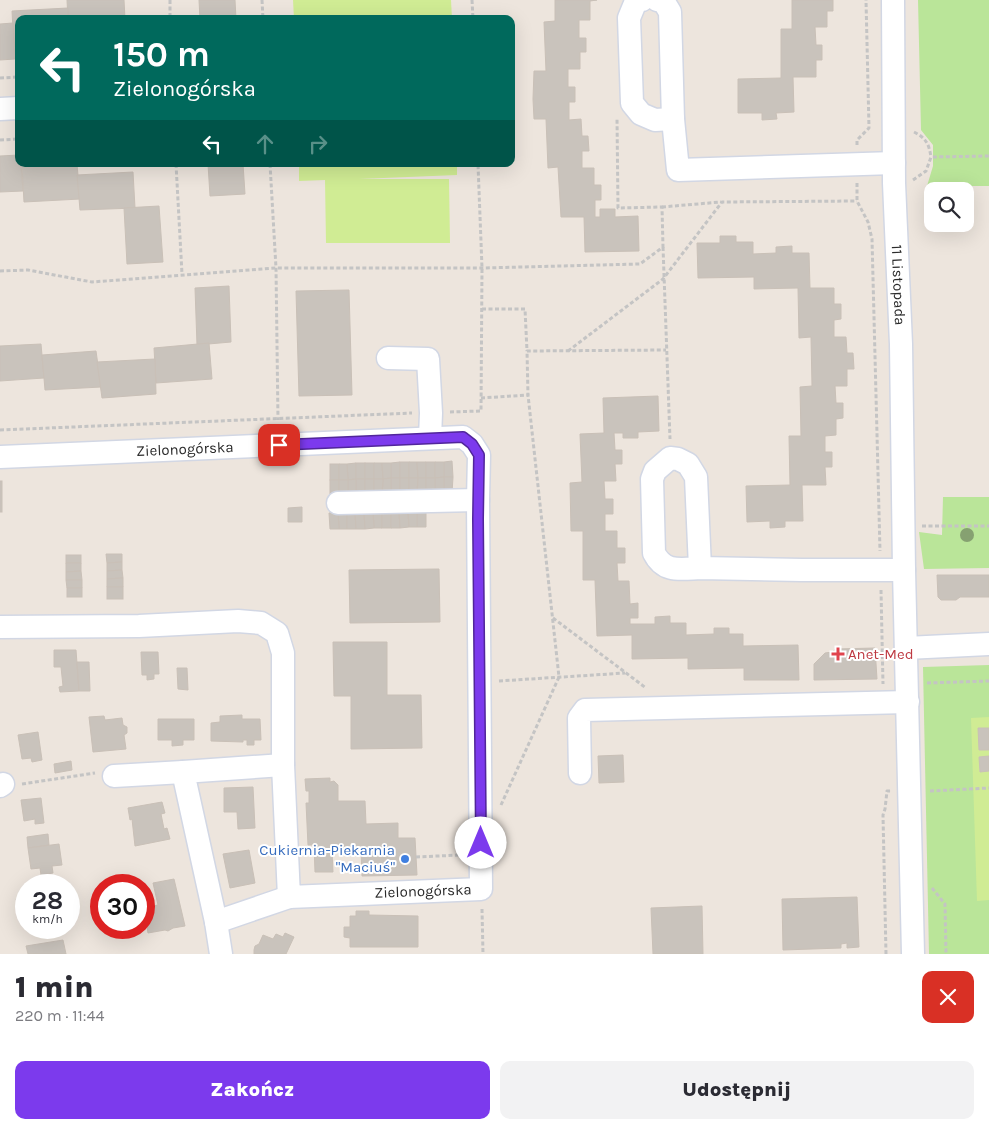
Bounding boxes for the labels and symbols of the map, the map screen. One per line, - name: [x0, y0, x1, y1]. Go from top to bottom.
- street label: 11 Listopada: [888, 244, 909, 326]
- pin: [258, 424, 300, 466]
- street label: Zielonogórska: [136, 438, 234, 460]
- place label: Anet-Med: [848, 645, 914, 663]
- marker: Anet-Med: [832, 648, 844, 660]
- position arrow: [454, 816, 506, 868]
- place label: Cukiernia-Piekarnia "Maciuś": [259, 841, 395, 876]
- marker: Cukiernia-Piekarnia "Maciuś": [399, 853, 411, 865]
- speed limit sign: 30: [90, 874, 155, 939]
- street label: Zielonogórska: [374, 880, 472, 902]

